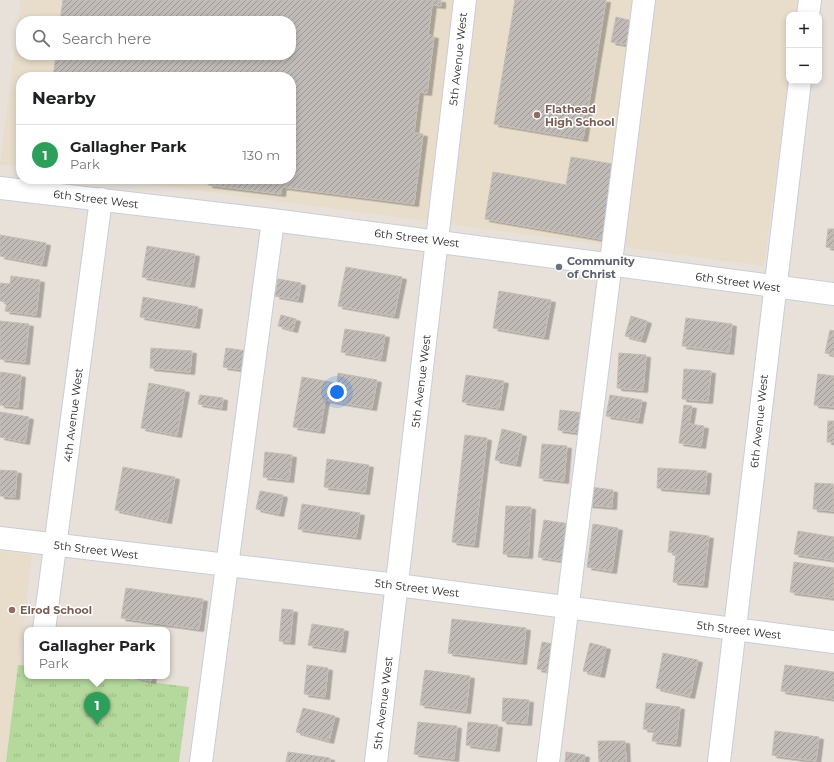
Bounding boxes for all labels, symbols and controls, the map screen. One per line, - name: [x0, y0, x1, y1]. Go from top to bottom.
- street label: 5th Avenue West: [446, 11, 470, 106]
- map controls: [786, 12, 822, 84]
- button: +: [786, 12, 822, 48]
- search box: [16, 16, 296, 60]
- icon: search: [30, 27, 52, 49]
- text: Search here: [62, 29, 151, 48]
- button: −: [786, 48, 822, 84]
- text: Nearby: [32, 88, 96, 108]
- place label: Flathead High School: [545, 102, 614, 129]
- marker: Flathead High School: [532, 110, 542, 120]
- text: Gallagher Park: [70, 137, 187, 156]
- text: 1: [42, 147, 48, 163]
- text: 130 m: [242, 147, 280, 163]
- text: Park: [70, 156, 100, 172]
- street label: 6th Street West: [53, 187, 140, 211]
- street label: 6th Street West: [374, 226, 461, 250]
- place label: Community of Christ: [567, 254, 635, 281]
- marker: Community of Christ: [554, 262, 564, 272]
- street label: 6th Street West: [695, 269, 782, 295]
- street label: 5th Avenue West: [408, 333, 434, 428]
- street label: 4th Avenue West: [60, 367, 86, 463]
- street label: 6th Avenue West: [747, 373, 771, 468]
- your location: [327, 382, 347, 402]
- street label: 5th Street West: [53, 538, 140, 562]
- street label: 5th Street West: [374, 576, 461, 600]
- place label: Elrod School: [20, 603, 92, 617]
- marker: Elrod School: [7, 605, 17, 615]
- street label: 5th Street West: [696, 618, 783, 642]
- popup: [24, 627, 170, 679]
- text: Gallagher Park: [39, 636, 155, 655]
- text: Park: [39, 655, 68, 671]
- street label: 5th Avenue West: [370, 655, 396, 750]
- pin: 1: [84, 692, 110, 725]

